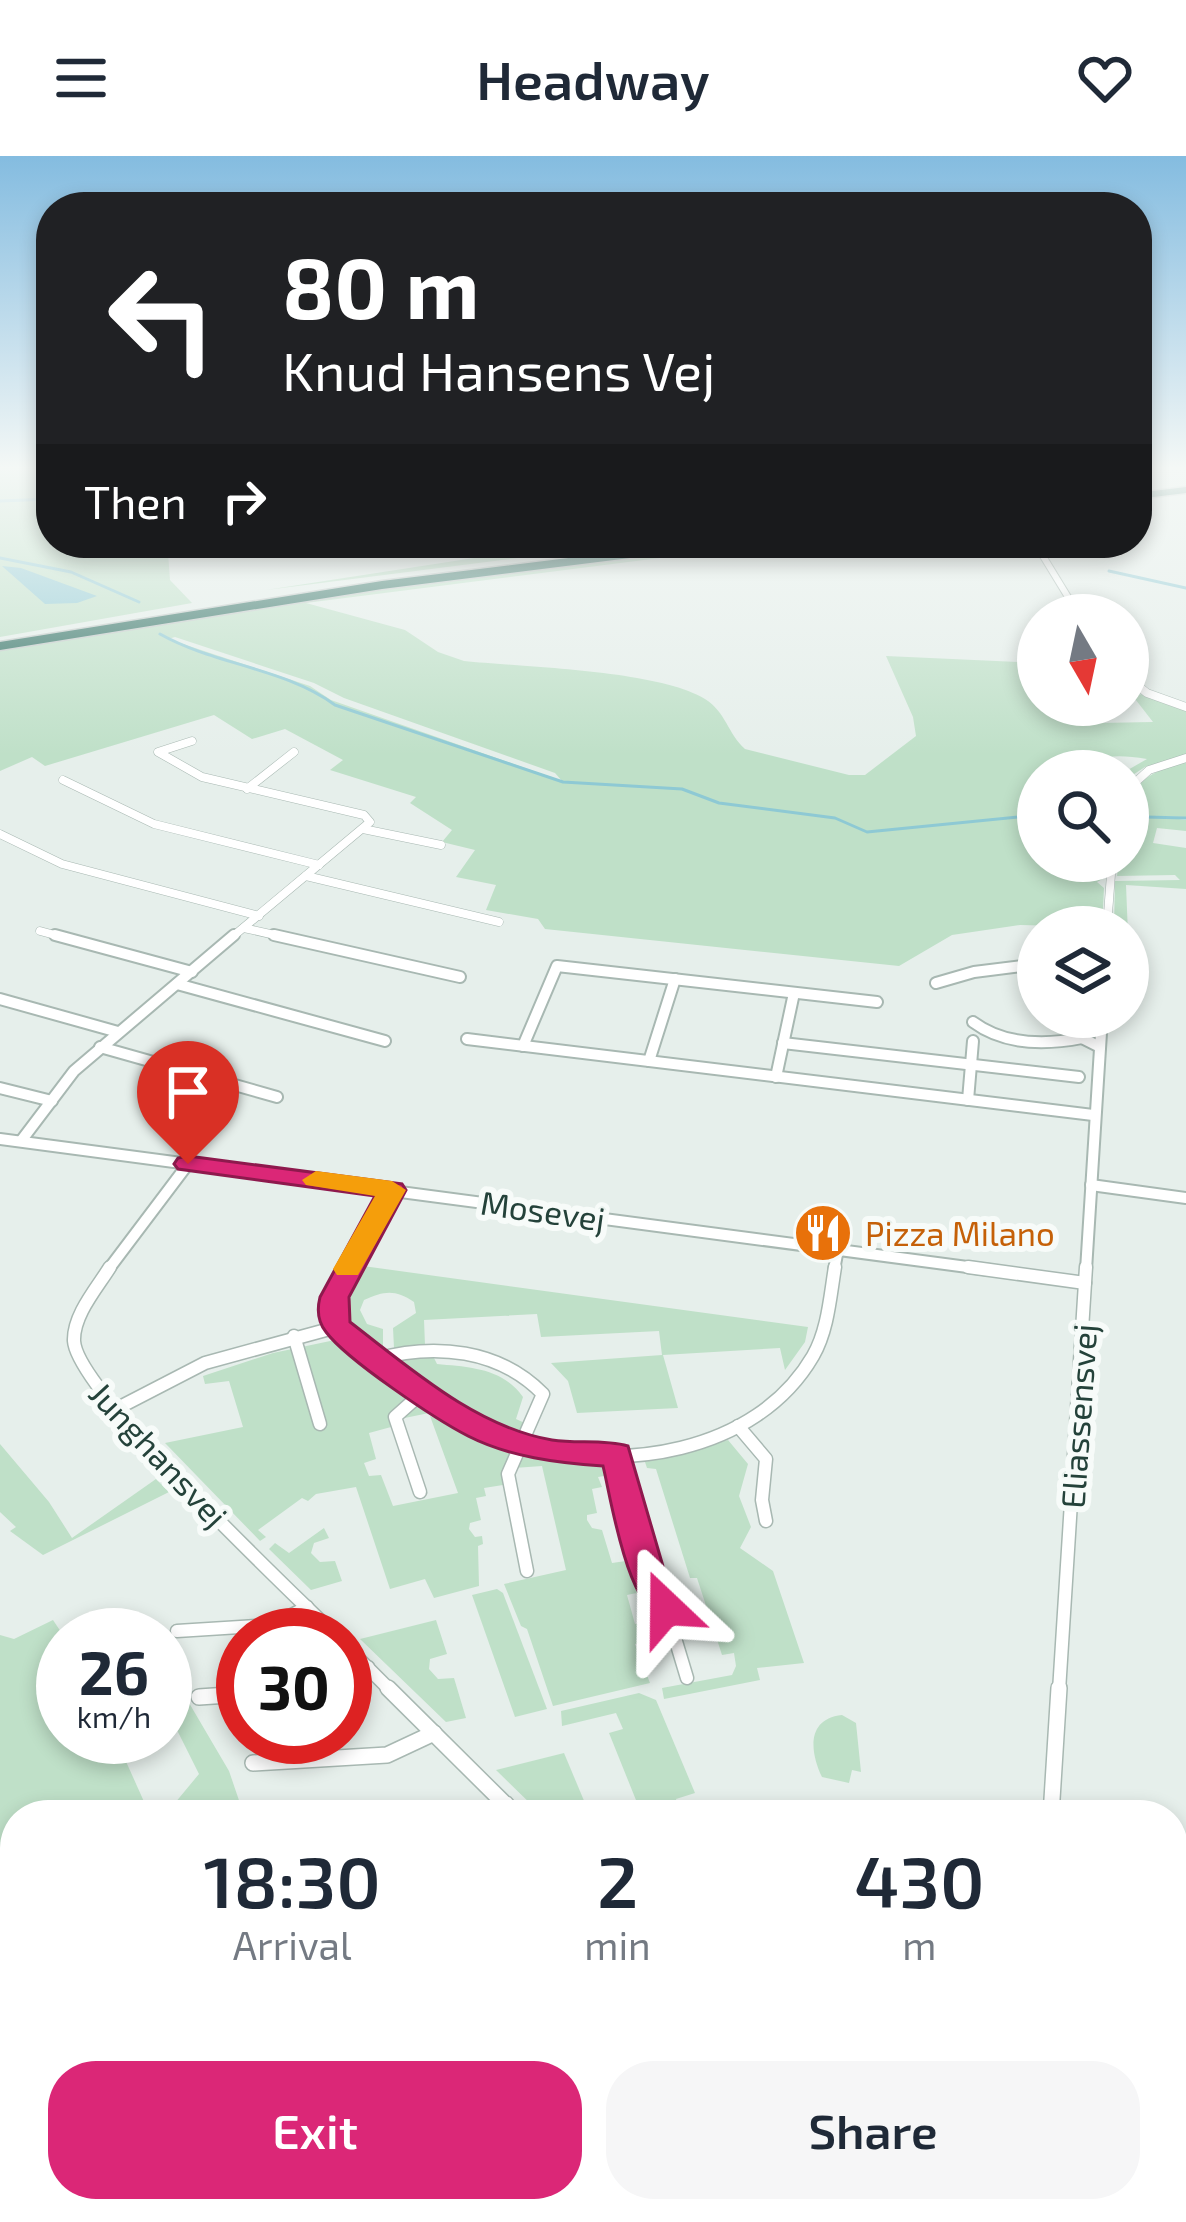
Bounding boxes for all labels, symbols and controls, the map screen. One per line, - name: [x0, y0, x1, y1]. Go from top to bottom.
- icon: menu: [48, 45, 114, 111]
- icon: heart: [1072, 45, 1138, 111]
- text: Headway: [476, 46, 710, 111]
- text: 80 m: [282, 235, 479, 336]
- icon: left: [84, 240, 240, 396]
- text: Knud Hansens Vej: [282, 337, 715, 402]
- icon: right: [211, 468, 277, 534]
- text: Then: [84, 474, 187, 528]
- north arrow: [1017, 594, 1149, 726]
- map controls: [1017, 594, 1149, 1038]
- button: search: [1017, 750, 1149, 882]
- button: layers: [1017, 906, 1149, 1038]
- pin: [137, 1041, 239, 1164]
- icon: arrive: [155, 1059, 221, 1125]
- street label: Mosevej: [478, 1181, 608, 1239]
- restaurant icon: Pizza Milano: [792, 1202, 854, 1264]
- place label: Pizza Milano: [865, 1213, 1055, 1253]
- street label: Eliassensvej: [1052, 1322, 1104, 1510]
- street label: Junghansvej: [82, 1373, 236, 1535]
- position arrow: [603, 1545, 729, 1671]
- speed limit sign: 30: [216, 1608, 372, 1764]
- text: 26: [79, 1635, 149, 1707]
- text: km/h: [77, 1698, 151, 1734]
- text: 18:30: [203, 1836, 381, 1922]
- text: 2: [597, 1836, 638, 1922]
- text: 430: [854, 1836, 985, 1922]
- text: Arrival: [233, 1921, 351, 1968]
- text: min: [584, 1921, 651, 1968]
- text: m: [902, 1921, 936, 1968]
- button: Exit: [48, 2061, 582, 2199]
- button: Share: [606, 2061, 1140, 2199]

